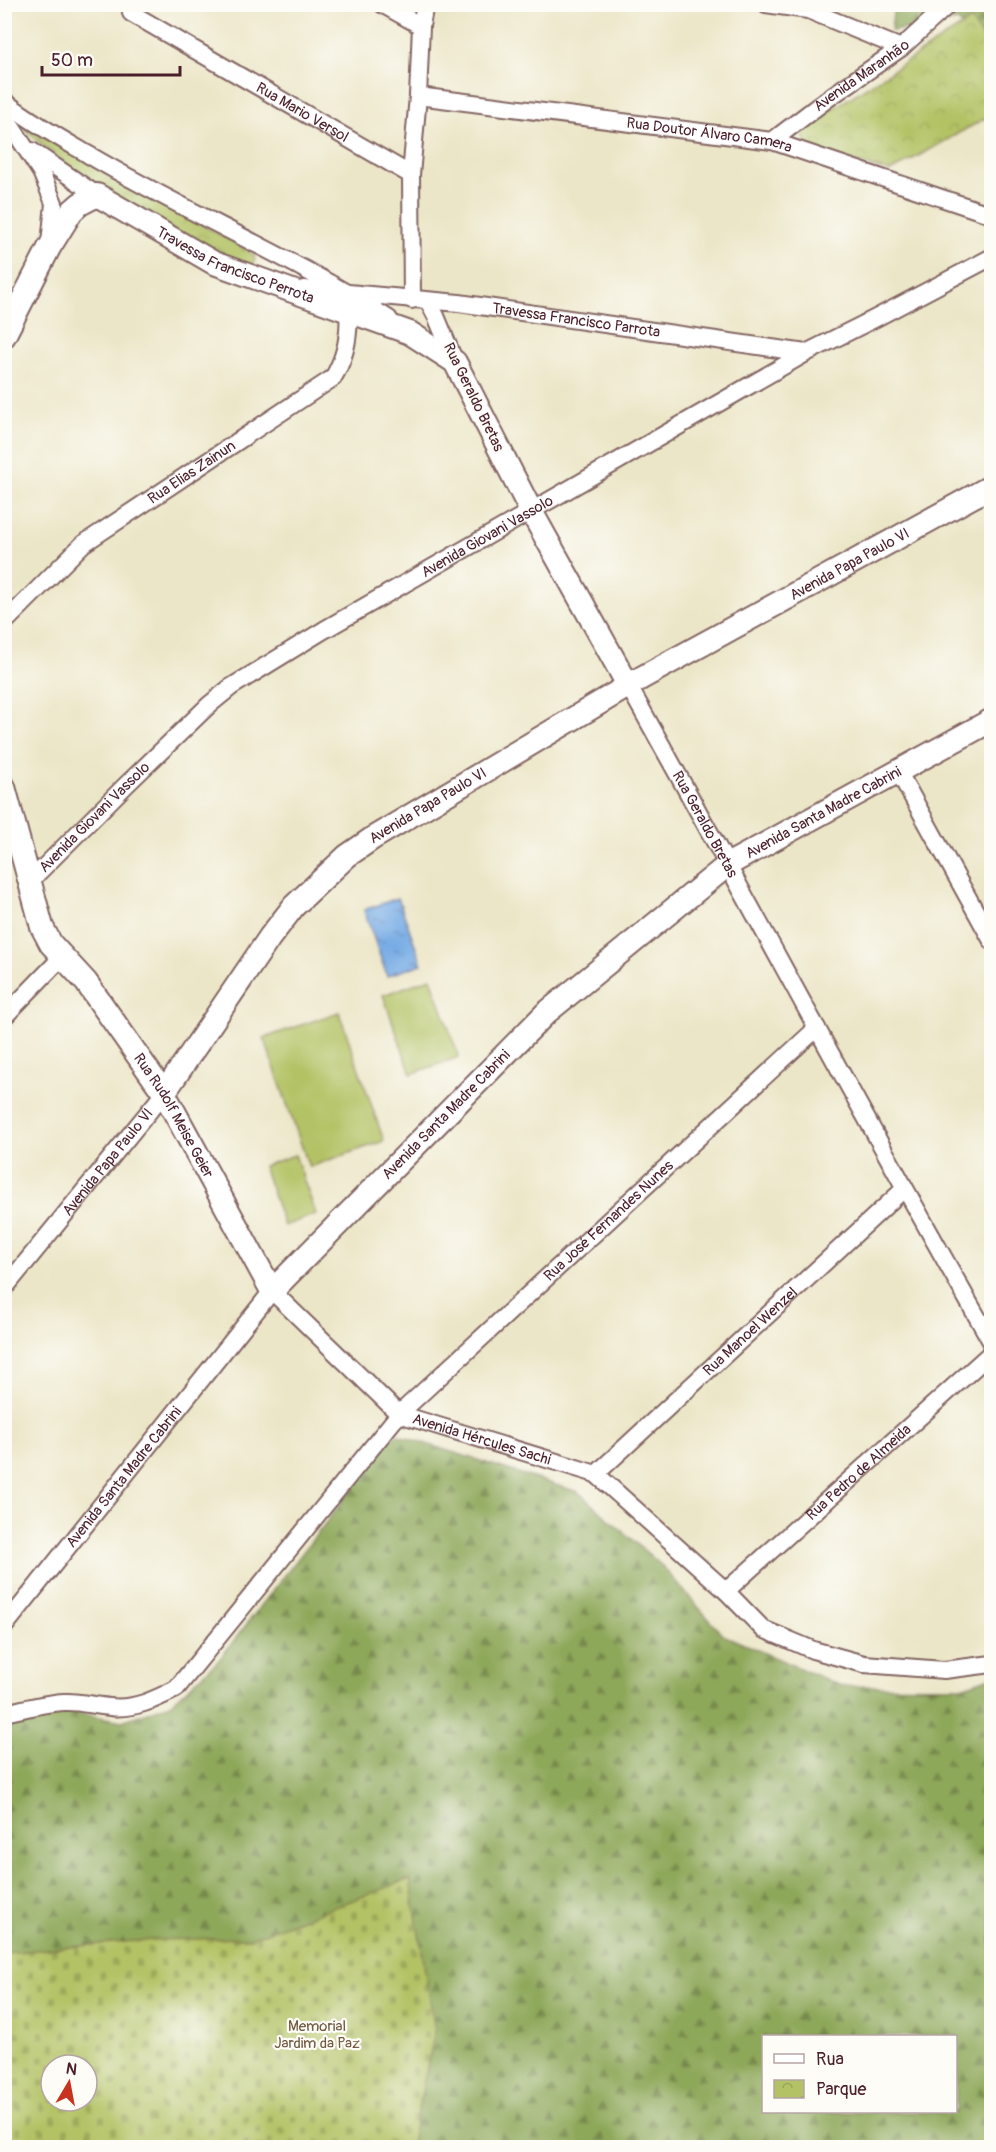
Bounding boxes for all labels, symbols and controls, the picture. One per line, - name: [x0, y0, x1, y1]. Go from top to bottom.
- street label: Avenida Maranhão: [810, 36, 914, 116]
- scale bar: [42, 39, 180, 77]
- text: 50 m: [51, 49, 93, 72]
- street label: Rua Mario Versol: [252, 78, 352, 147]
- street label: Rua Doutor Álvaro Camera: [625, 114, 795, 157]
- street label: Travessa Francisco Perrota: [153, 223, 317, 308]
- street label: Travessa Francisco Parrota: [491, 299, 661, 342]
- street label: Rua Geraldo Bretas: [439, 340, 508, 455]
- street label: Rua Elias Zainun: [144, 436, 239, 508]
- street label: Avenida Giovani Vassolo: [418, 491, 557, 582]
- street label: Avenida Papa Paulo VI: [787, 524, 913, 605]
- street label: Avenida Giovani Vassolo: [35, 758, 154, 877]
- street label: Avenida Santa Madre Cabrini: [742, 762, 905, 863]
- street label: Avenida Papa Paulo VI: [366, 763, 490, 848]
- street label: Rua Geraldo Bretas: [668, 768, 742, 881]
- street label: Avenida Santa Madre Cabrini: [378, 1046, 515, 1184]
- street label: Rua Rudolf Meise Geier: [129, 1050, 218, 1182]
- street label: Avenida Papa Paulo VI: [59, 1105, 158, 1220]
- street label: Rua José Fernandes Nunes: [540, 1156, 678, 1286]
- street label: Rua Manoel Wenzel: [699, 1283, 802, 1380]
- street label: Avenida Santa Madre Cabrini: [62, 1403, 186, 1552]
- street label: Avenida Hércules Sachi: [410, 1410, 553, 1470]
- street label: Rua Pedro de Almeida: [802, 1420, 915, 1525]
- park label: Memorial Jardim da Paz: [274, 2017, 360, 2053]
- legend: [762, 2035, 957, 2113]
- text: Rua: [816, 2048, 844, 2071]
- north arrow: [39, 2053, 99, 2113]
- text: N: [64, 2058, 79, 2080]
- text: Parque: [816, 2078, 866, 2101]

